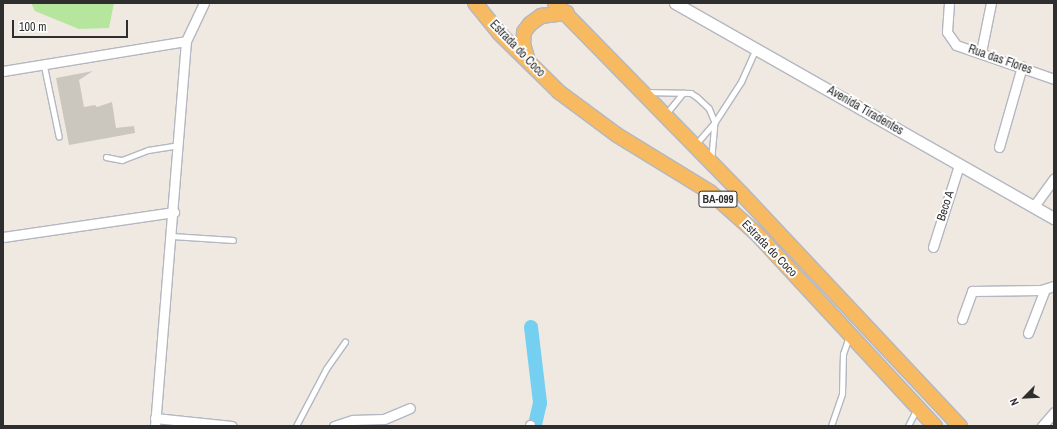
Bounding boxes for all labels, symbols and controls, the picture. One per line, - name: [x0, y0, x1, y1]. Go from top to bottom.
- scale bar: [14, 12, 130, 38]
- street label: Estrada do Coco: [486, 18, 548, 80]
- text: 100 m: [19, 19, 46, 35]
- street label: Rua das Flores: [966, 42, 1034, 78]
- street label: Avenida Tiradentes: [824, 83, 906, 139]
- street label: Beco A: [934, 189, 958, 223]
- road number: BA-099: [698, 190, 738, 208]
- street label: Estrada do Coco: [738, 218, 800, 280]
- north arrow: [1005, 377, 1045, 417]
- text: N: [1006, 396, 1022, 408]

